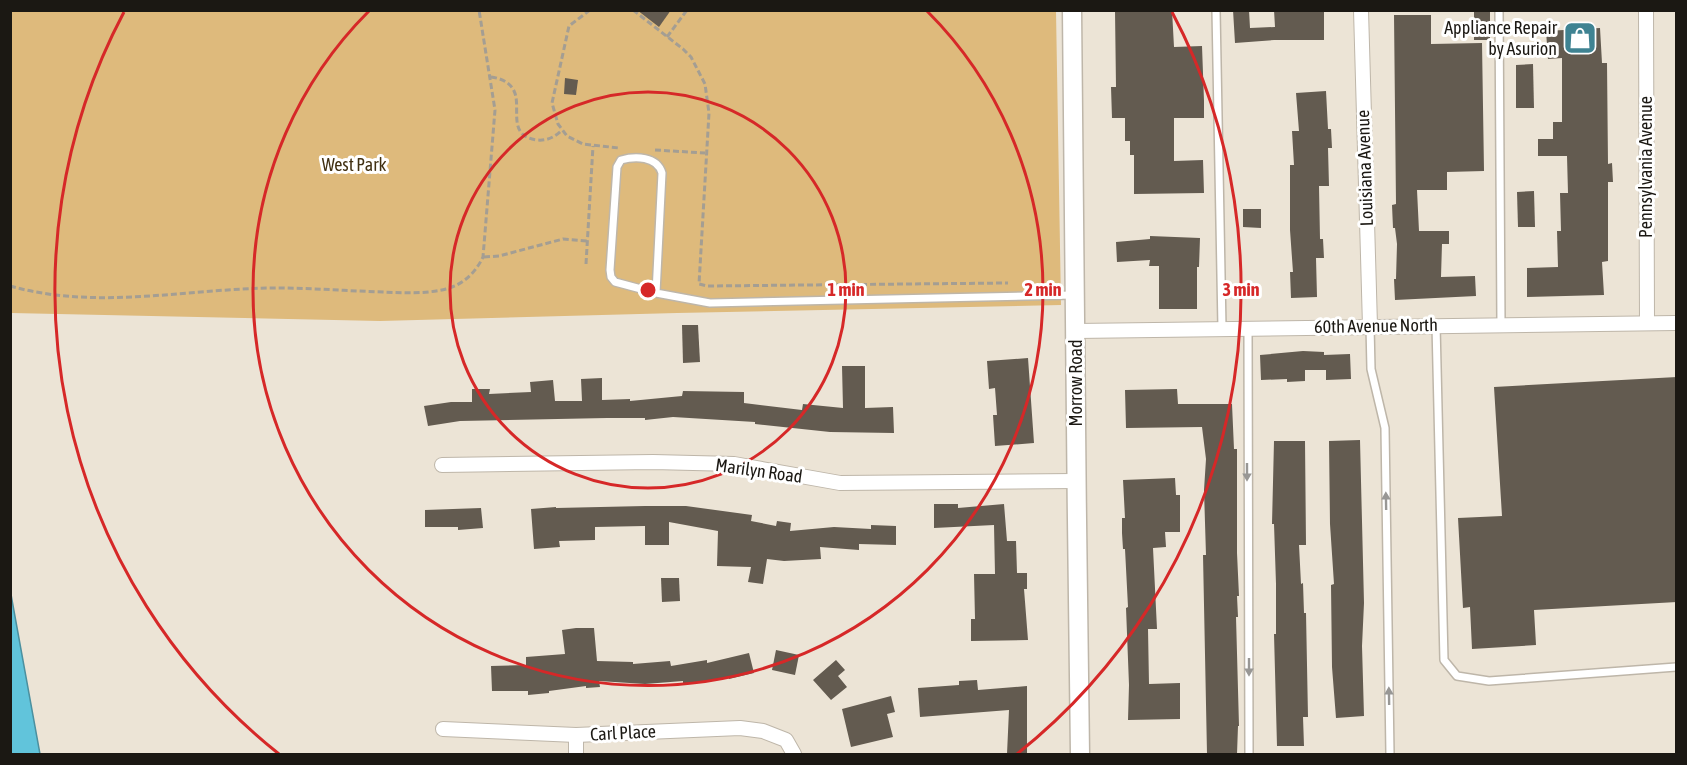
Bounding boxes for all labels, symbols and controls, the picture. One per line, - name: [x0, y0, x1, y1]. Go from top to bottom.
- place label: Appliance Repair by Asurion: [1444, 17, 1558, 59]
- shop icon: Appliance Repair by Asurion: [1562, 20, 1598, 56]
- street label: Pennsylvania Avenue: [1635, 96, 1656, 238]
- street label: Louisiana Avenue: [1352, 109, 1377, 227]
- park label: West Park: [322, 154, 386, 175]
- text: 1 min: [828, 279, 865, 300]
- text: 2 min: [1025, 279, 1062, 300]
- text: 3 min: [1223, 279, 1260, 300]
- centre of rings: [638, 280, 658, 300]
- street label: 60th Avenue North: [1314, 314, 1438, 337]
- street label: Morrow Road: [1065, 340, 1086, 427]
- street label: Marilyn Road: [714, 454, 804, 487]
- one-way arrow: [1242, 463, 1252, 482]
- one-way arrow: [1381, 492, 1391, 511]
- one-way arrow: [1244, 658, 1253, 677]
- one-way arrow: [1384, 687, 1394, 706]
- street label: Carl Place: [590, 720, 656, 745]

